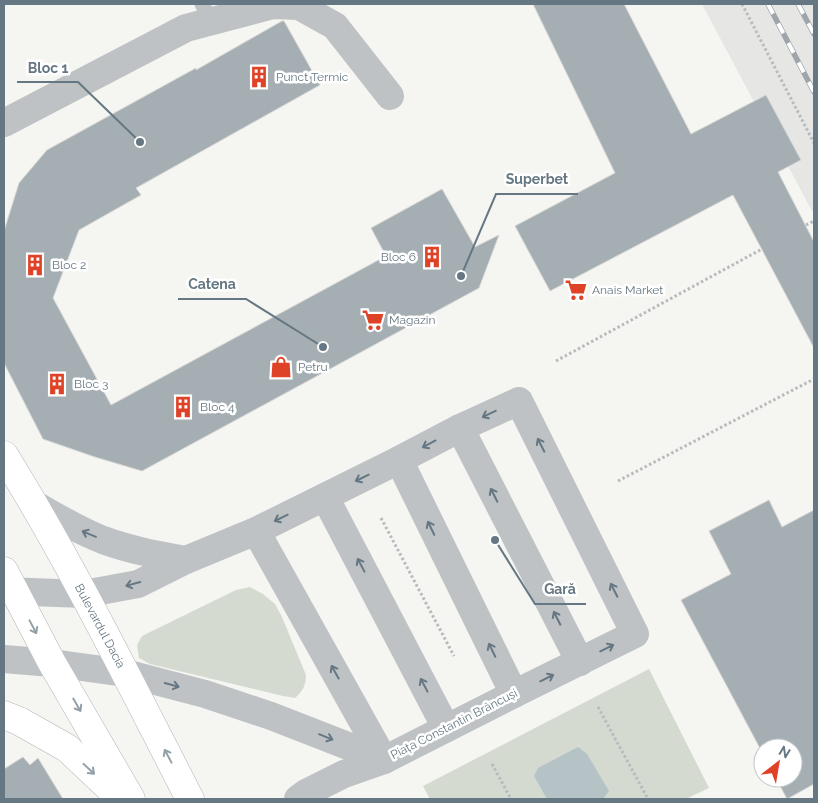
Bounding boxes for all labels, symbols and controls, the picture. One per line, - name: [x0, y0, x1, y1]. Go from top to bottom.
- callout: Bloc 1: [17, 53, 78, 82]
- text: Bloc 1: [28, 60, 68, 76]
- building icon: Punct Termic: [246, 64, 272, 90]
- place label: Punct Termic: [276, 70, 349, 84]
- callout: Superbet: [496, 165, 578, 194]
- text: Superbet: [506, 171, 569, 187]
- building icon: Bloc 6: [419, 244, 445, 270]
- place label: Bloc 6: [381, 250, 416, 264]
- building icon: Bloc 2: [22, 252, 48, 278]
- place label: Bloc 2: [52, 258, 86, 272]
- callout: Catena: [178, 270, 246, 299]
- text: Catena: [188, 276, 236, 292]
- supermarket icon: Anais Market: [563, 277, 589, 303]
- place label: Anais Market: [592, 283, 663, 297]
- supermarket icon: Magazin: [360, 307, 386, 333]
- place label: Magazin: [389, 313, 435, 327]
- shop icon: Petru: [268, 354, 294, 380]
- place label: Petru: [298, 360, 328, 374]
- building icon: Bloc 3: [44, 371, 70, 397]
- place label: Bloc 3: [74, 377, 108, 391]
- building icon: Bloc 4: [170, 394, 196, 420]
- place label: Bloc 4: [200, 400, 235, 414]
- one-way arrow: [482, 410, 497, 420]
- one-way arrow: [536, 438, 545, 453]
- one-way arrow: [422, 439, 437, 449]
- one-way arrow: [355, 474, 370, 484]
- one-way arrow: [489, 488, 498, 503]
- one-way arrow: [274, 513, 289, 523]
- one-way arrow: [426, 520, 436, 535]
- one-way arrow: [82, 528, 97, 538]
- one-way arrow: [356, 558, 365, 573]
- callout: Gară: [535, 575, 586, 604]
- one-way arrow: [126, 580, 142, 590]
- street label: Bulevardul Dacia: [72, 581, 128, 671]
- text: Gară: [544, 581, 576, 597]
- one-way arrow: [609, 583, 619, 598]
- one-way arrow: [552, 611, 561, 626]
- one-way arrow: [29, 619, 38, 634]
- one-way arrow: [487, 643, 496, 658]
- one-way arrow: [600, 643, 615, 653]
- one-way arrow: [329, 665, 339, 679]
- one-way arrow: [539, 673, 554, 683]
- one-way arrow: [419, 678, 428, 693]
- one-way arrow: [163, 681, 179, 691]
- street label: Piața Constantin Brâncuși: [388, 686, 520, 762]
- one-way arrow: [72, 698, 82, 712]
- one-way arrow: [318, 733, 333, 742]
- north arrow: [753, 738, 803, 788]
- text: N: [776, 742, 793, 761]
- one-way arrow: [163, 749, 172, 764]
- one-way arrow: [82, 763, 95, 775]

